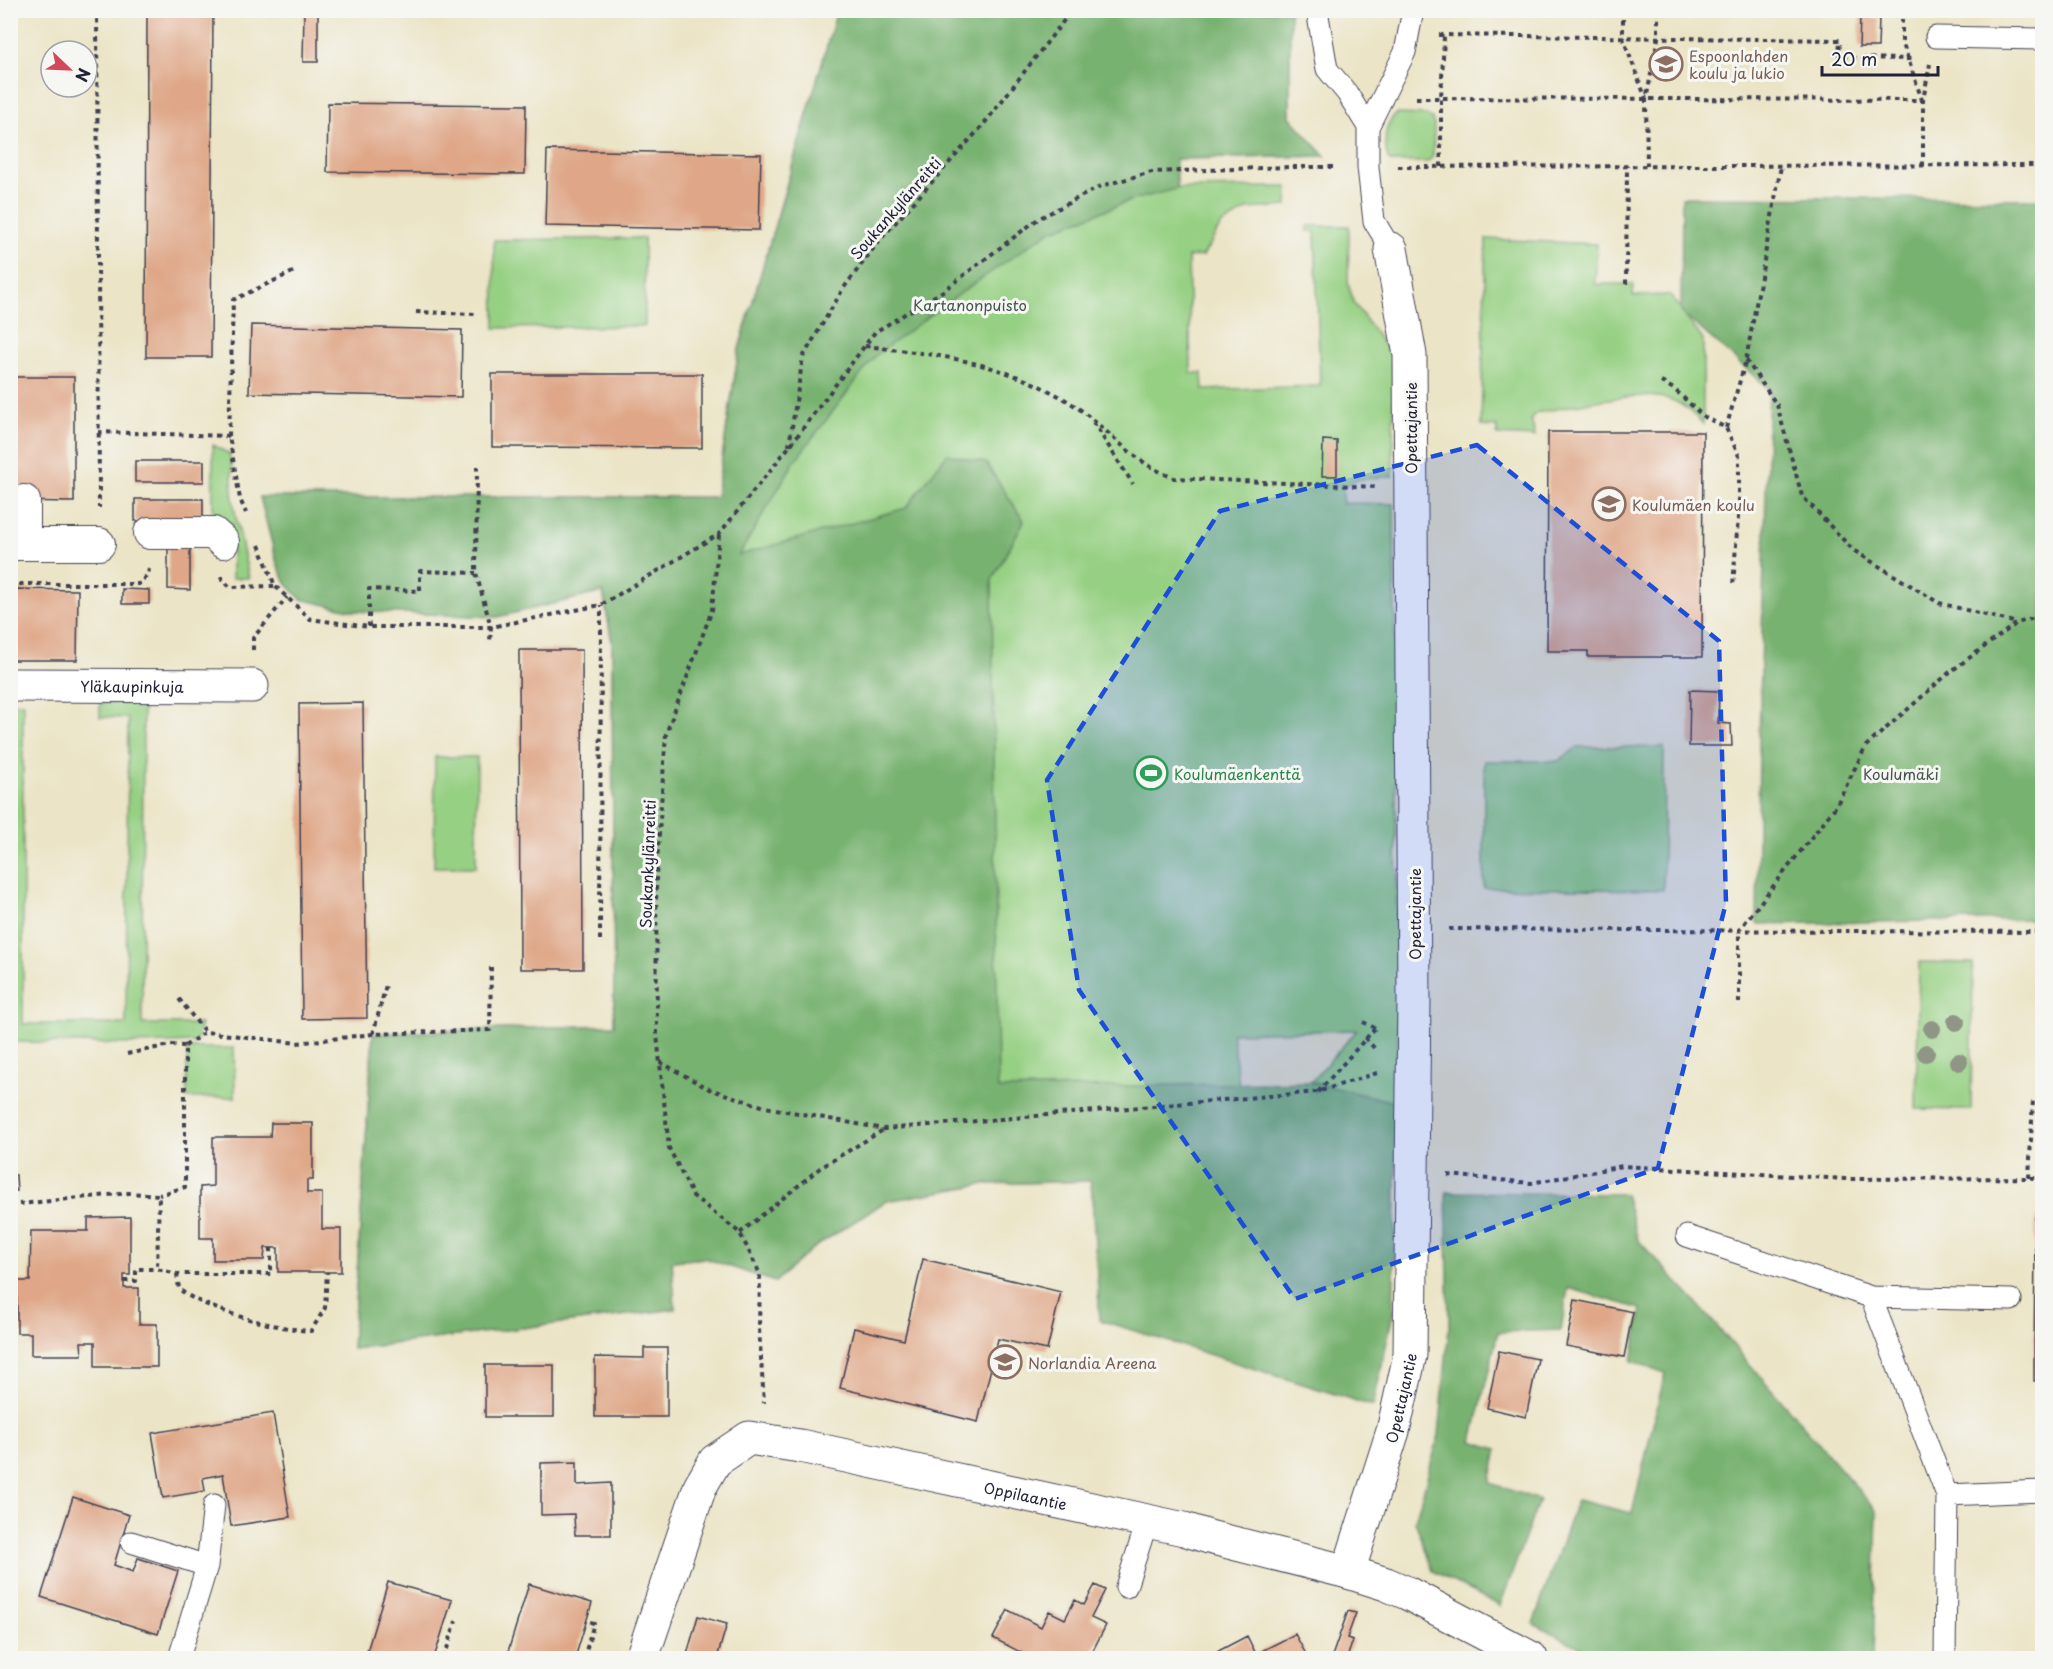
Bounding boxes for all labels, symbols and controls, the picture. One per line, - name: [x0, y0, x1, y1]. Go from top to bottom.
- north arrow: [39, 39, 99, 99]
- scale bar: [1822, 39, 1938, 77]
- place label: Espoonlahden koulu ja lukio: [1689, 44, 1788, 84]
- text: 20 m: [1831, 45, 1877, 72]
- school or university icon: Espoonlahden koulu ja lukio: [1648, 46, 1684, 82]
- text: N: [70, 65, 97, 86]
- street label: Soukankylänreitti: [844, 152, 946, 264]
- park label: Kartanonpuisto: [913, 293, 1027, 316]
- street label: Opettajantie: [1399, 382, 1422, 474]
- school or university icon: Koulumäen koulu: [1591, 486, 1627, 522]
- place label: Koulumäen koulu: [1632, 493, 1755, 516]
- street label: Yläkaupinkuja: [80, 674, 184, 697]
- sports icon: Koulumäenkenttä: [1133, 755, 1169, 791]
- place label: Koulumäenkenttä: [1174, 762, 1301, 785]
- park label: Koulumäki: [1863, 762, 1939, 785]
- street label: Soukankylänreitti: [633, 799, 661, 929]
- street label: Opettajantie: [1403, 868, 1426, 960]
- school or university icon: Norlandia Areena: [987, 1344, 1023, 1380]
- street label: Opettajantie: [1378, 1350, 1422, 1446]
- place label: Norlandia Areena: [1028, 1351, 1157, 1374]
- street label: Oppilaantie: [982, 1475, 1069, 1515]

